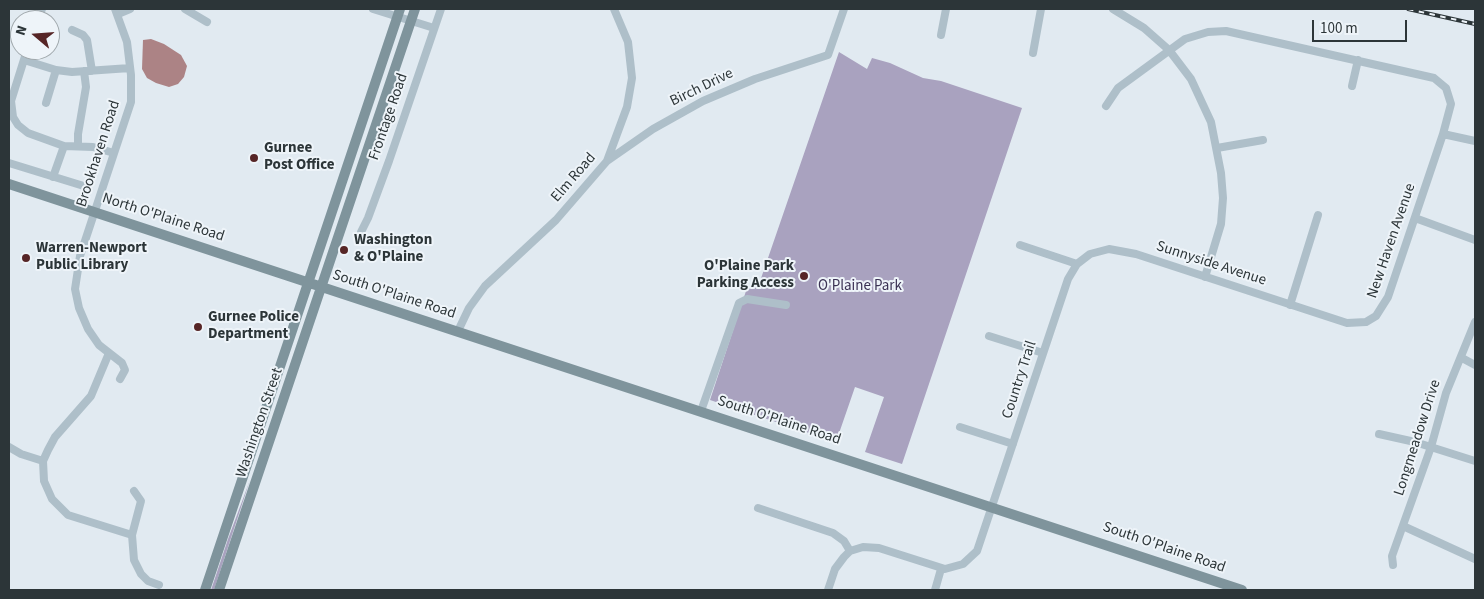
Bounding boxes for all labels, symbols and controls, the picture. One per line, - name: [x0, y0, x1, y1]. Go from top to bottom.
- north arrow: [10, 10, 60, 60]
- scale bar: [1314, 10, 1409, 42]
- text: 100 m: [1320, 18, 1358, 39]
- text: N: [11, 23, 33, 38]
- street label: Birch Drive: [667, 65, 737, 111]
- street label: Frontage Road: [366, 71, 412, 163]
- street label: Brookhaven Road: [73, 98, 125, 210]
- place label: Gurnee Post Office: [264, 140, 335, 175]
- street label: Elm Road: [548, 150, 600, 206]
- marker: Gurnee Post Office: [248, 152, 260, 164]
- street label: New Haven Avenue: [1364, 181, 1420, 301]
- street label: North O'Plaine Road: [100, 190, 226, 246]
- place label: Washington & O'Plaine: [354, 232, 432, 267]
- street label: Sunnyside Avenue: [1154, 238, 1268, 290]
- place label: Warren-Newport Public Library: [36, 240, 147, 275]
- marker: Washington & O'Plaine: [338, 244, 350, 256]
- marker: Warren-Newport Public Library: [20, 252, 32, 264]
- place label: O'Plaine Park Parking Access: [697, 258, 794, 293]
- street label: South O'Plaine Road: [330, 267, 458, 323]
- marker: O'Plaine Park Parking Access: [798, 270, 810, 282]
- park label: O'Plaine Park: [818, 278, 902, 296]
- place label: Gurnee Police Department: [208, 309, 299, 344]
- marker: Gurnee Police Department: [192, 321, 204, 333]
- street label: Country Trail: [999, 339, 1041, 421]
- street label: Washington Street: [233, 366, 287, 480]
- street label: Longmeadow Drive: [1391, 378, 1445, 498]
- street label: South O'Plaine Road: [715, 393, 843, 449]
- street label: South O'Plaine Road: [1100, 519, 1228, 577]

